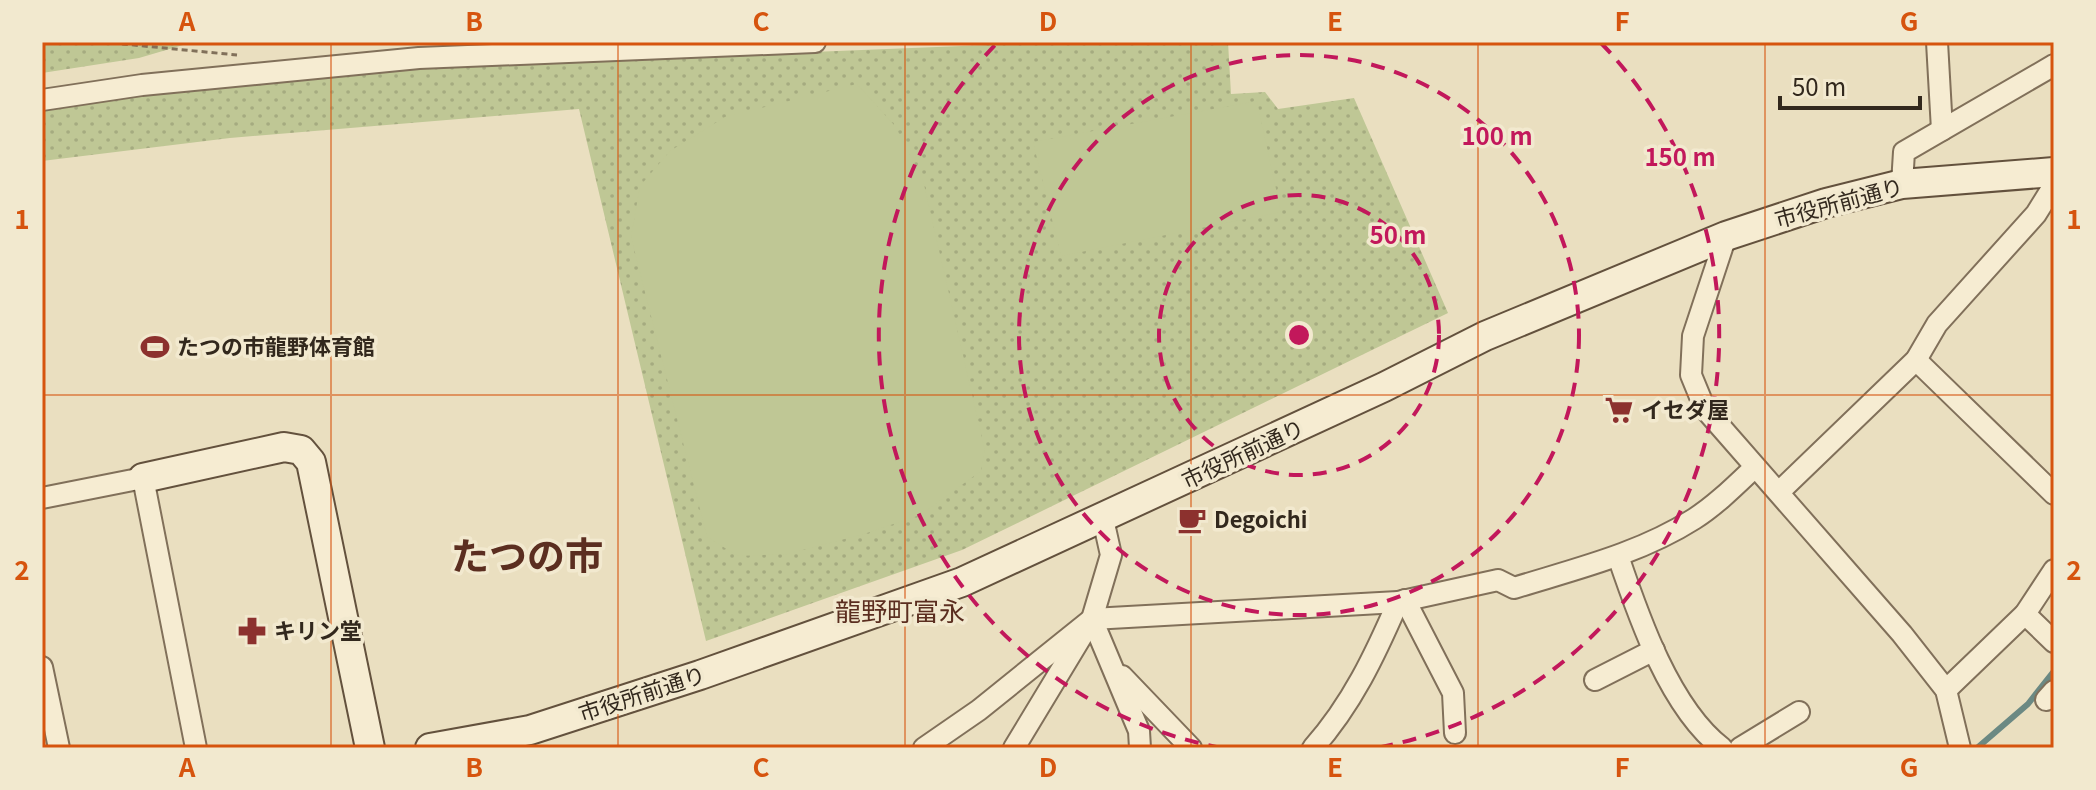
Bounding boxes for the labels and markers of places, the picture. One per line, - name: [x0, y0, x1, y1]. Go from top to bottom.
- centre of rings: [1285, 321, 1313, 349]
- place label: たつの市龍野体育館: [177, 329, 375, 361]
- sports icon: たつの市龍野体育館: [140, 332, 170, 362]
- place label: イセダ屋: [1641, 392, 1729, 424]
- supermarket icon: イセダ屋: [1604, 395, 1634, 425]
- place label: Degoichi: [1214, 502, 1308, 534]
- cafe icon: Degoichi: [1177, 505, 1207, 535]
- place label: キリン堂: [274, 613, 362, 645]
- pharmacy icon: キリン堂: [237, 616, 267, 646]

